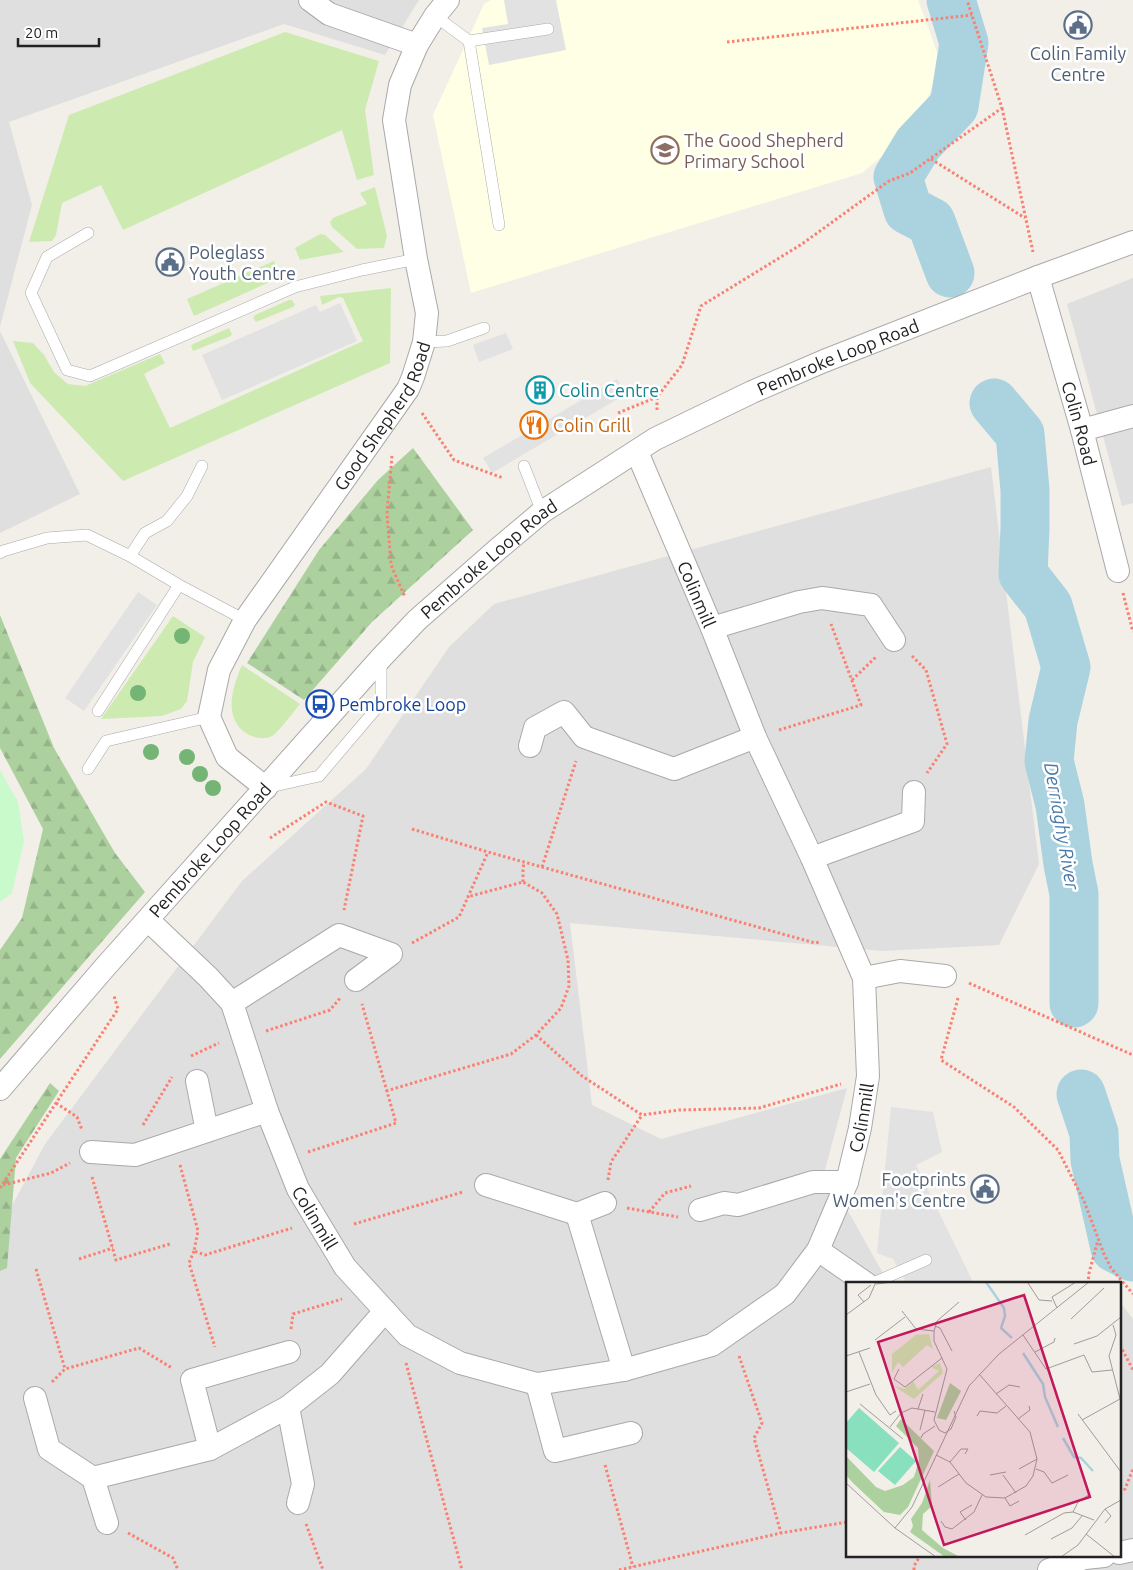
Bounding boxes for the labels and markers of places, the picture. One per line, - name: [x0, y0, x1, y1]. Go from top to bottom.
- public building icon: Colin Family Centre: [1063, 10, 1093, 40]
- place label: Colin Family Centre: [1030, 43, 1126, 84]
- place label: The Good Shepherd Primary School: [684, 130, 844, 171]
- school or university icon: The Good Shepherd Primary School: [650, 135, 680, 165]
- place label: Poleglass Youth Centre: [189, 242, 296, 283]
- public building icon: Poleglass Youth Centre: [155, 247, 185, 277]
- building icon: Colin Centre: [525, 375, 555, 405]
- place label: Colin Centre: [559, 380, 659, 400]
- restaurant icon: Colin Grill: [519, 410, 549, 440]
- place label: Colin Grill: [553, 415, 631, 435]
- bus stop icon: Pembroke Loop: [305, 689, 335, 719]
- place label: Pembroke Loop: [339, 694, 466, 714]
- place label: Footprints Women's Centre: [832, 1169, 966, 1210]
- public building icon: Footprints Women's Centre: [970, 1174, 1000, 1204]

